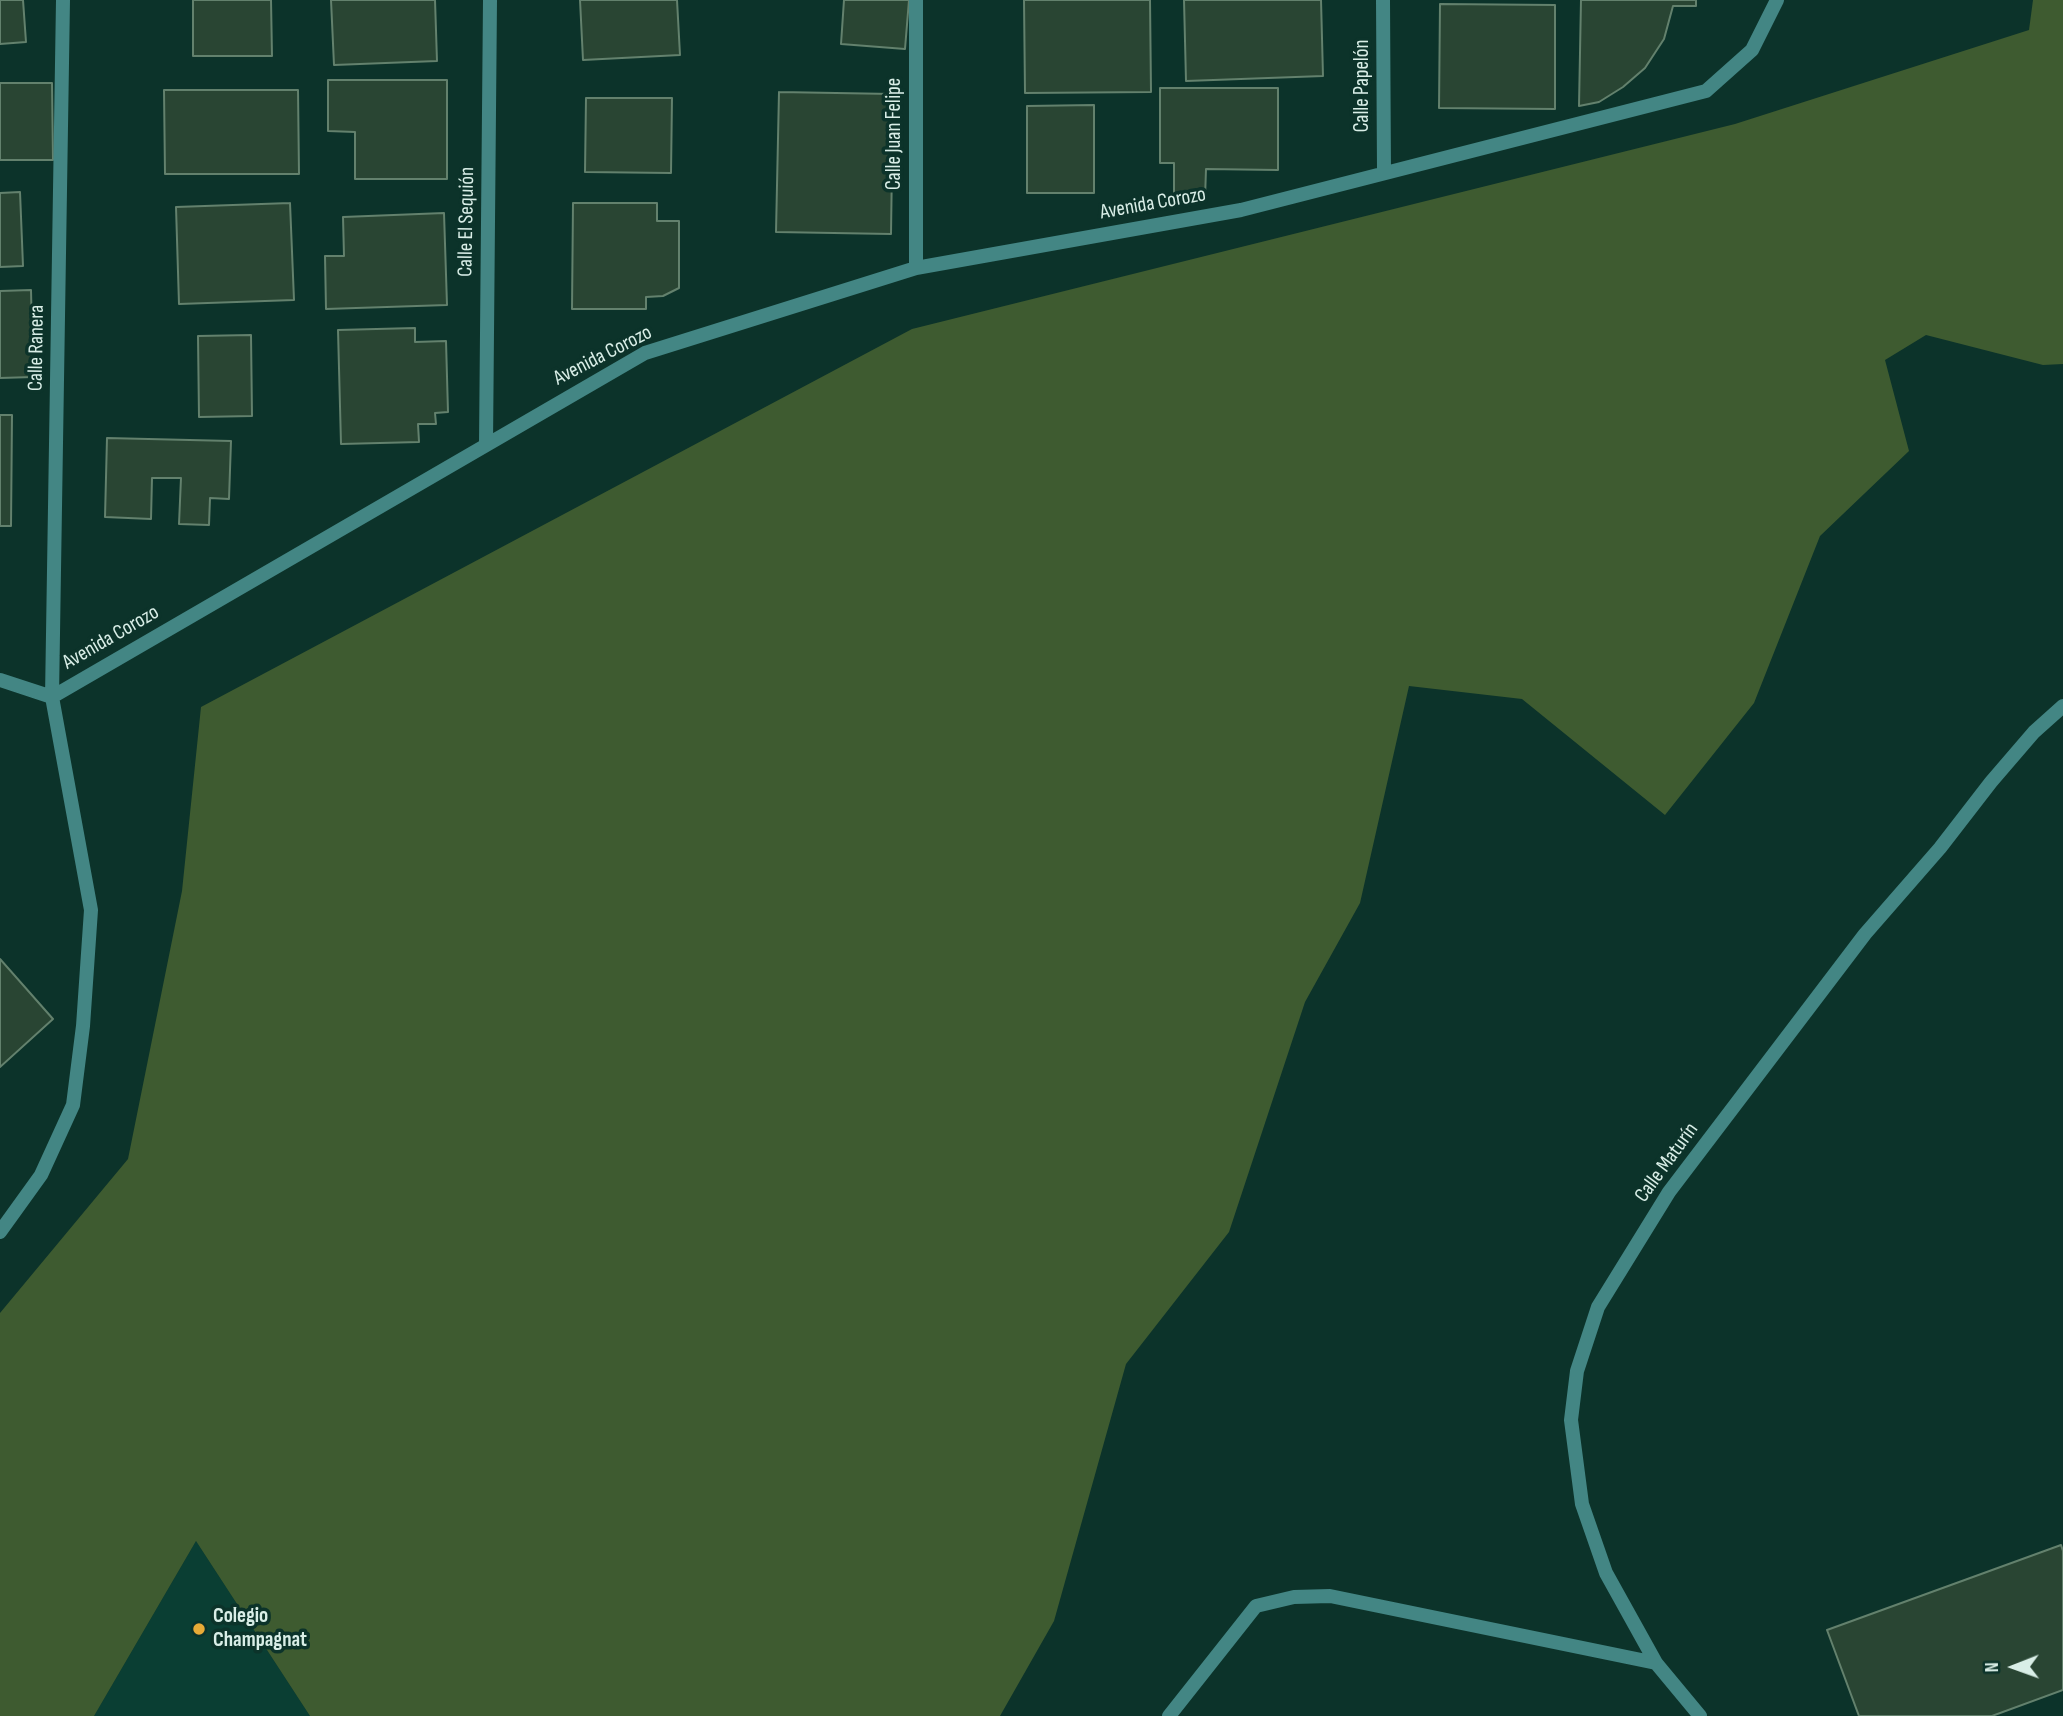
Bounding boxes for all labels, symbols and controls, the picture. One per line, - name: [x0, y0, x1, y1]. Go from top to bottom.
- street label: Calle Papelón: [1350, 40, 1376, 132]
- street label: Calle Juan Felipe: [882, 78, 908, 190]
- street label: Calle El Sequión: [453, 167, 481, 277]
- street label: Avenida Corozo: [1098, 182, 1208, 226]
- street label: Calle Ranera: [24, 305, 50, 391]
- street label: Avenida Corozo: [550, 320, 656, 392]
- street label: Avenida Corozo: [58, 600, 164, 676]
- street label: Calle Maturín: [1630, 1118, 1704, 1208]
- place label: Colegio Champagnat: [213, 1604, 307, 1654]
- marker: Colegio Champagnat: [191, 1621, 207, 1637]
- north arrow: [1979, 1632, 2049, 1702]
- text: N: [1981, 1662, 2004, 1673]

